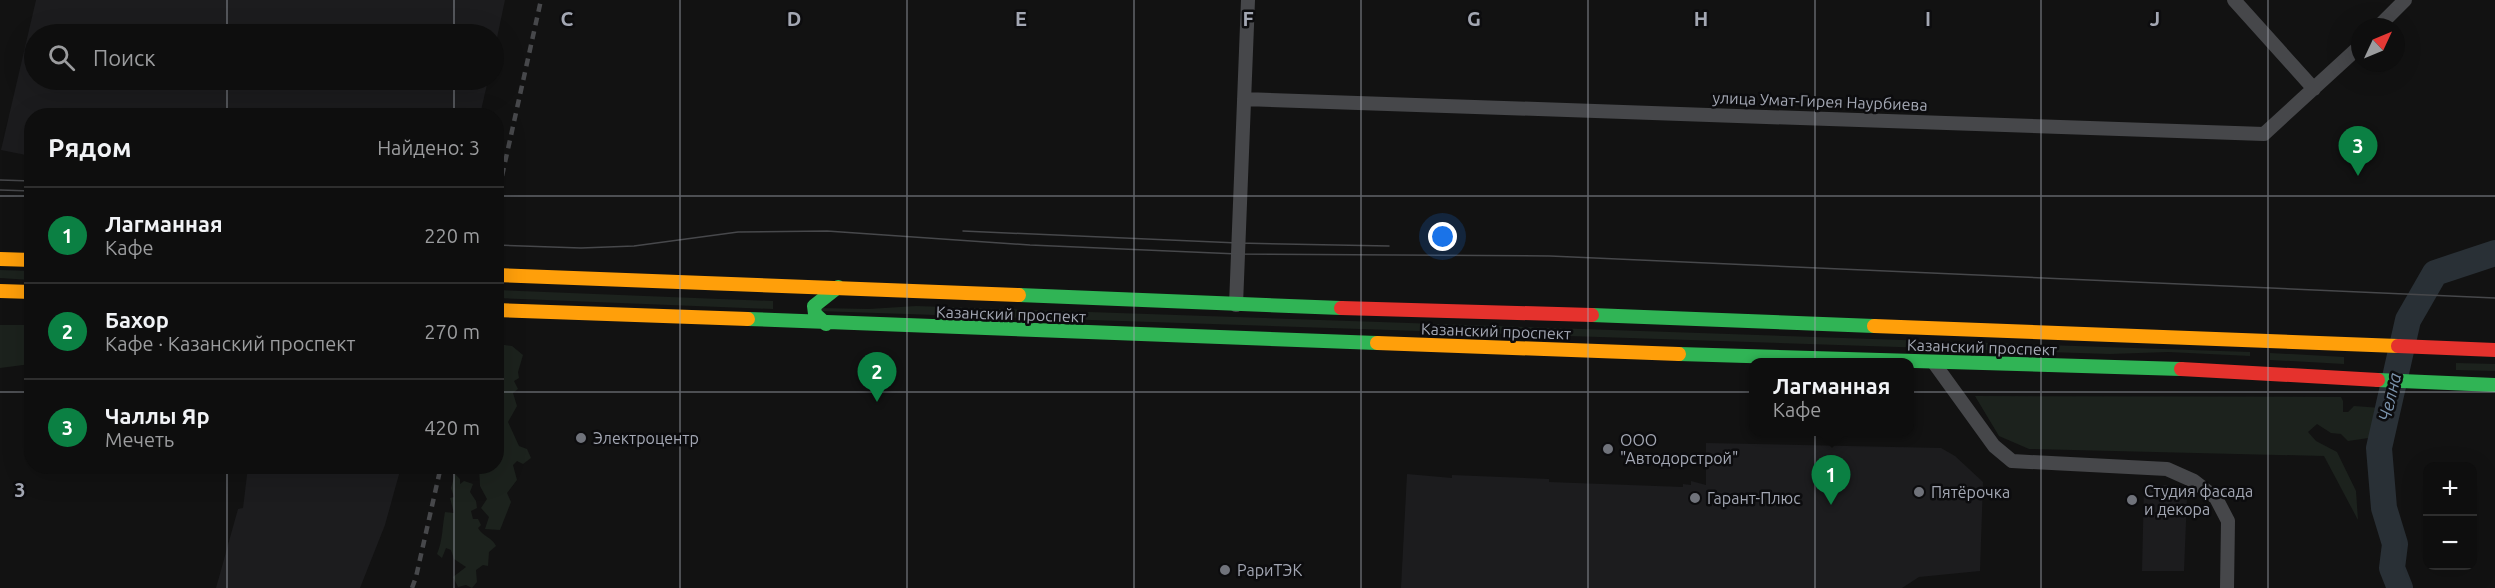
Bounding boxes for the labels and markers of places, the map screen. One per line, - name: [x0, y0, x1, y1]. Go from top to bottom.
- pin: 3: [2338, 126, 2378, 176]
- pin: 2: [858, 352, 896, 402]
- place label: Электроцентр: [593, 429, 699, 447]
- marker: Электроцентр: [574, 431, 588, 445]
- place label: ООО "Автодорстрой": [1620, 431, 1738, 467]
- marker: ООО "Автодорстрой": [1601, 442, 1615, 456]
- pin: 1: [1812, 456, 1850, 505]
- place label: Студия фасада и декора: [2144, 482, 2253, 518]
- place label: Пятёрочка: [1931, 483, 2010, 501]
- marker: Пятёрочка: [1912, 485, 1926, 499]
- place label: Гарант-Плюс: [1707, 489, 1801, 507]
- marker: Гарант-Плюс: [1688, 491, 1702, 505]
- marker: Студия фасада и декора: [2125, 493, 2139, 507]
- place label: РариТЭК: [1237, 561, 1302, 579]
- marker: РариТЭК: [1218, 563, 1232, 577]

